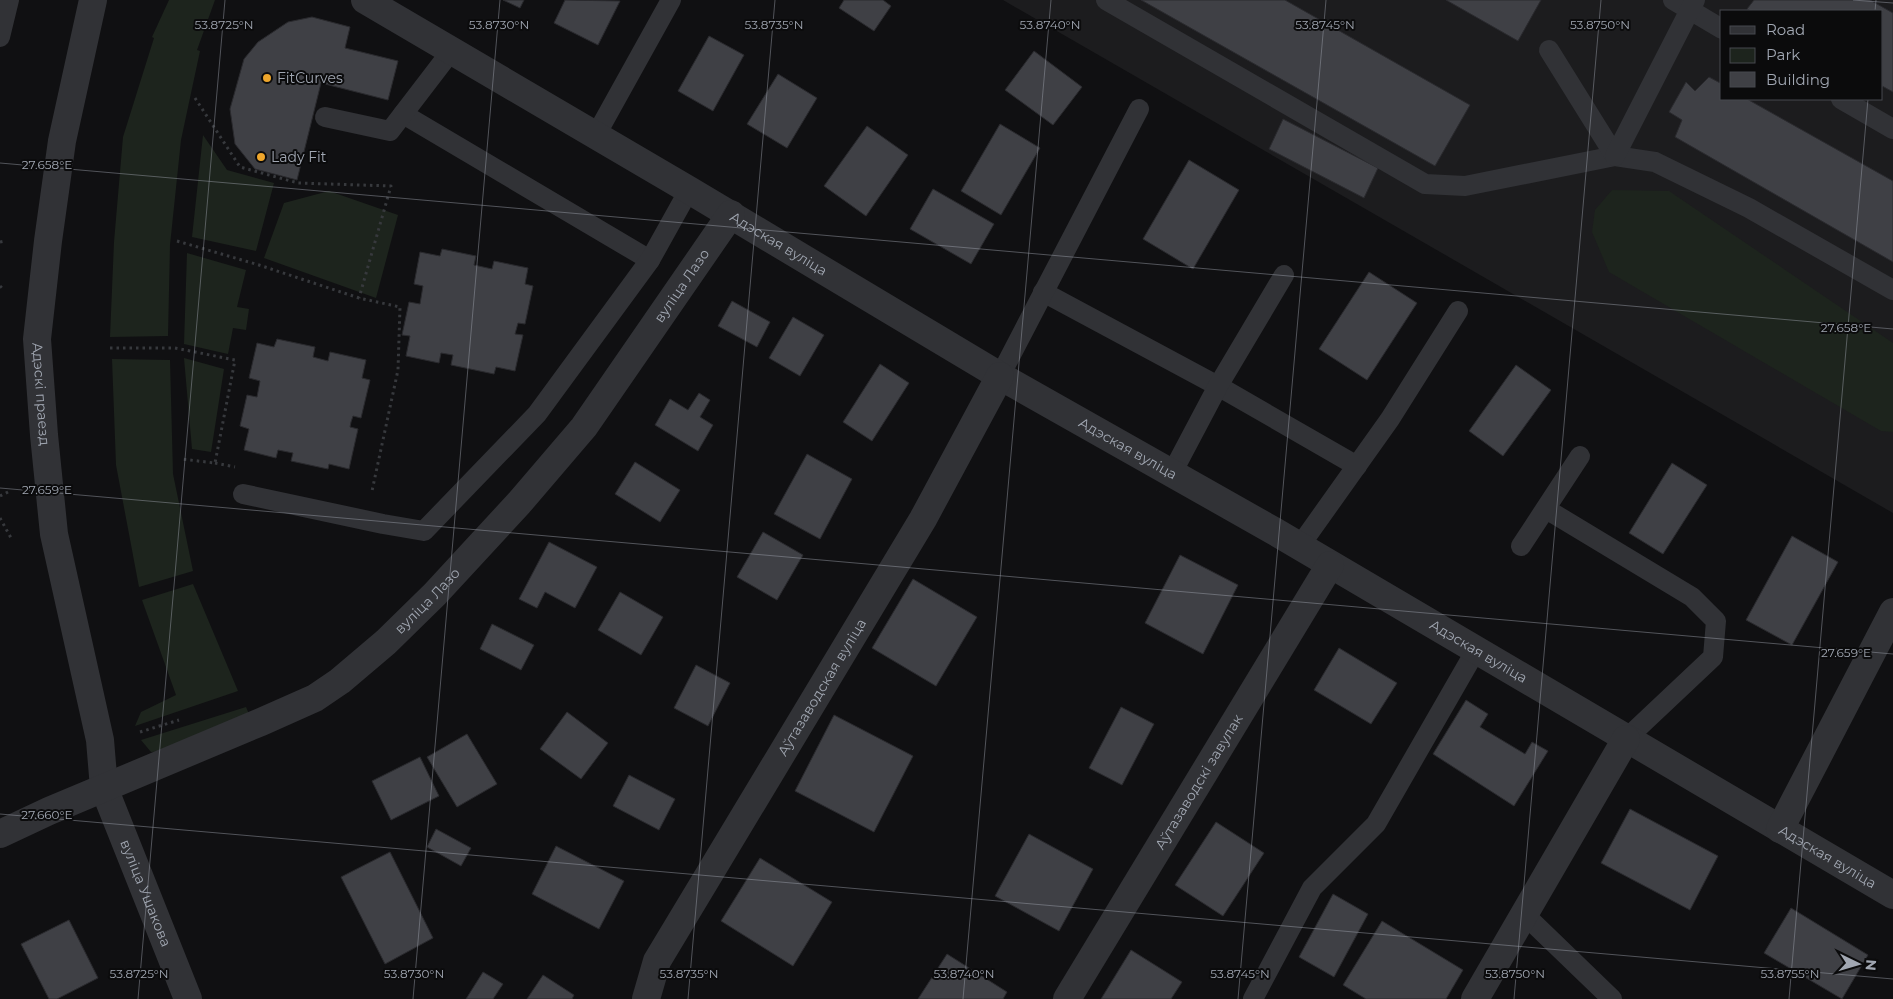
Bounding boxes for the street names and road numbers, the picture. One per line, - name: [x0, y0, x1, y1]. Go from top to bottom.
- street label: Адэская вуліца: [727, 208, 831, 280]
- street label: вуліца Лазо: [650, 245, 713, 326]
- street label: Адэскі праезд: [28, 342, 54, 446]
- street label: Адэская вуліца: [1076, 413, 1180, 483]
- street label: вуліца Лазо: [391, 564, 464, 638]
- street label: Аўтазаводская вуліца: [773, 615, 870, 759]
- street label: Адэская вуліца: [1426, 616, 1531, 687]
- street label: Аўтазаводскі завулак: [1151, 711, 1247, 853]
- street label: Адэская вуліца: [1776, 821, 1880, 892]
- street label: вуліца Ушакова: [116, 837, 175, 949]

